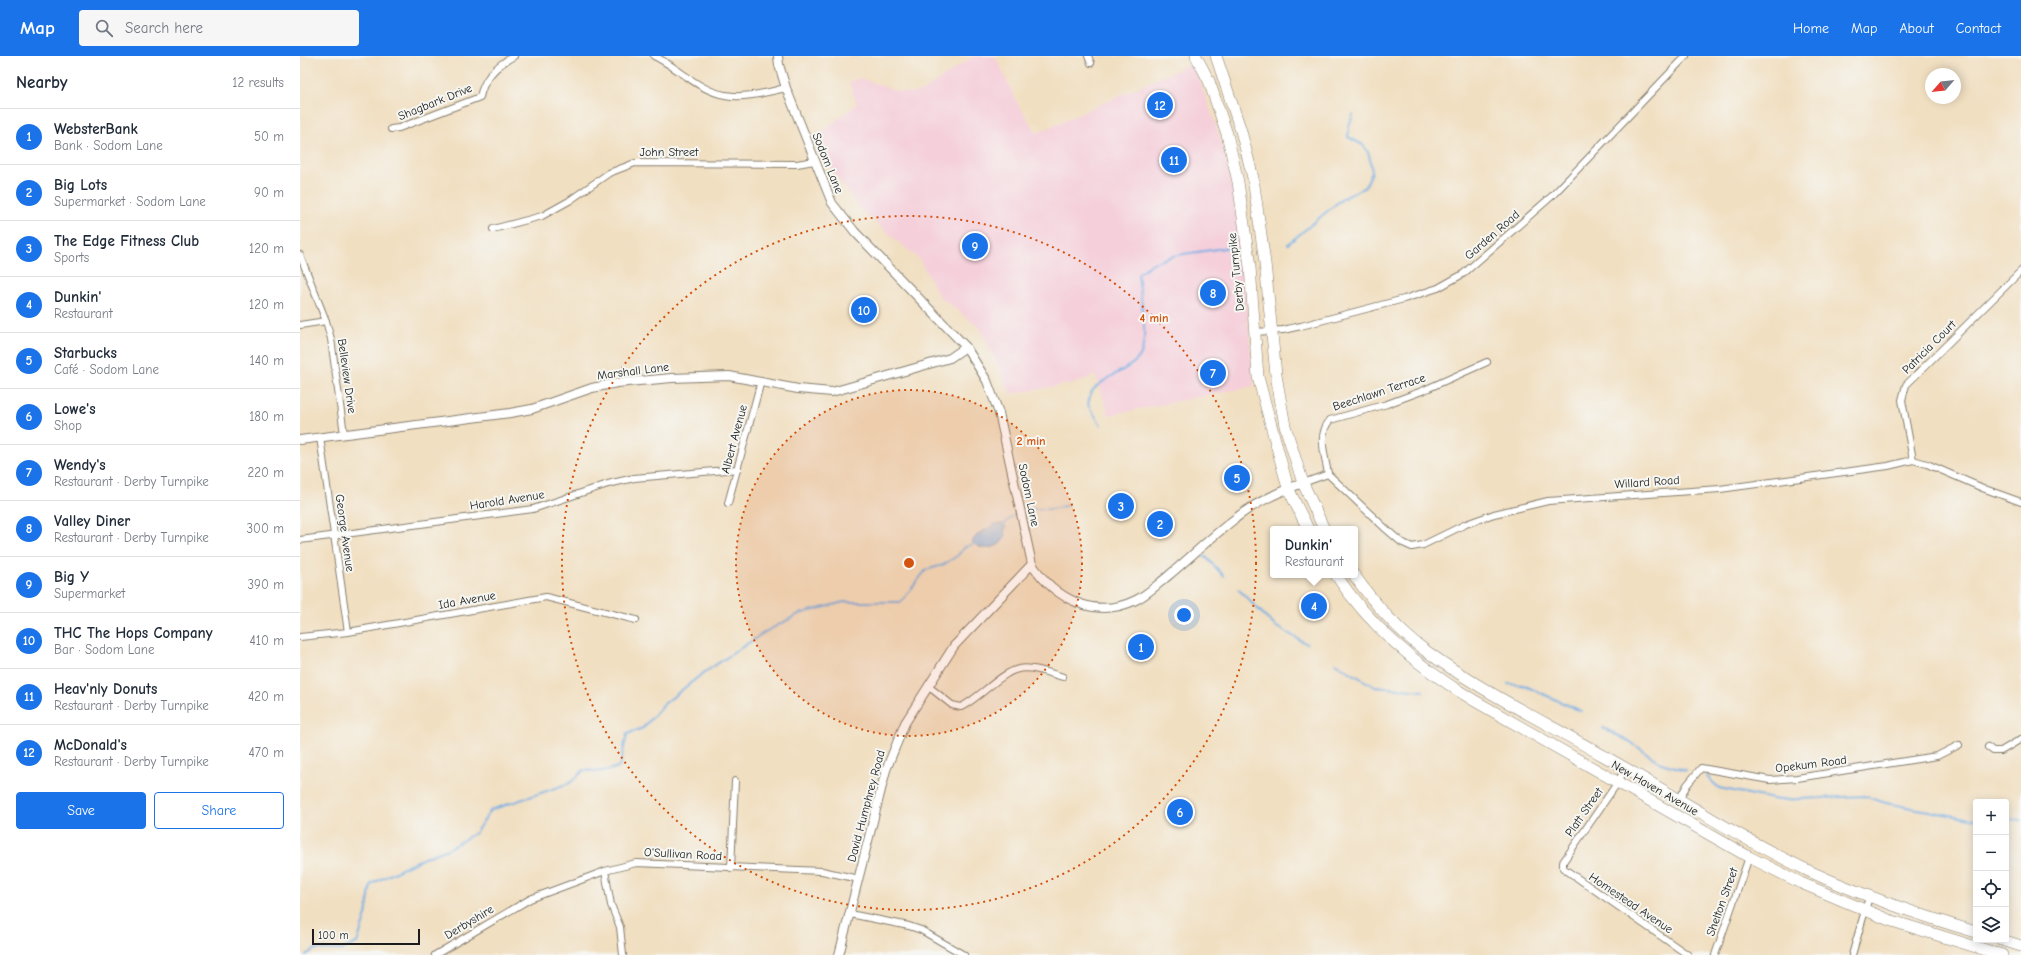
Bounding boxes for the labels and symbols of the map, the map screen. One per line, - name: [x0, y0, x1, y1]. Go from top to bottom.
- north arrow: [1925, 68, 1961, 104]
- street label: Shagbark Drive: [396, 81, 474, 123]
- pin: 12: [1147, 90, 1173, 120]
- street label: Sodom Lane: [809, 131, 847, 195]
- street label: John Street: [640, 145, 699, 159]
- pin: 11: [1161, 145, 1187, 175]
- street label: Garden Road: [1462, 207, 1522, 263]
- pin: 9: [962, 231, 988, 261]
- street label: Derby Turnpike: [1225, 232, 1247, 312]
- pin: 8: [1200, 278, 1226, 308]
- pin: 10: [851, 295, 877, 325]
- text: 4 min: [1140, 311, 1168, 325]
- street label: Patricia Court: [1899, 317, 1959, 377]
- street label: Belleview Drive: [335, 338, 359, 414]
- pin: 7: [1200, 358, 1226, 388]
- street label: Marshall Lane: [596, 360, 670, 382]
- street label: Beechlawn Terrace: [1331, 370, 1427, 414]
- street label: Albert Avenue: [718, 403, 750, 475]
- text: 2 min: [1016, 434, 1046, 448]
- street label: Sodom Lane: [1015, 462, 1043, 528]
- pin: 5: [1224, 463, 1250, 493]
- street label: Willard Road: [1614, 473, 1680, 491]
- street label: Harold Avenue: [469, 487, 545, 513]
- pin: 3: [1108, 491, 1134, 521]
- street label: George Avenue: [333, 493, 357, 573]
- pin: 2: [1147, 509, 1173, 539]
- centre of rings: [902, 556, 916, 570]
- street label: Ida Avenue: [437, 588, 497, 612]
- pin: 4: [1301, 591, 1327, 621]
- your location: [1174, 605, 1194, 625]
- pin: 1: [1128, 632, 1154, 662]
- street label: David Humphrey Road: [844, 749, 888, 863]
- street label: Opekum Road: [1774, 753, 1848, 775]
- street label: New Haven Avenue: [1609, 757, 1701, 819]
- street label: Platt Street: [1562, 784, 1606, 839]
- pin: 6: [1167, 797, 1193, 827]
- street label: O'Sullivan Road: [644, 845, 722, 863]
- street label: Shelton Street: [1703, 865, 1741, 938]
- street label: Homestead Avenue: [1586, 870, 1676, 936]
- street label: Derbyshire: [442, 902, 496, 942]
- scale bar: [312, 927, 420, 946]

